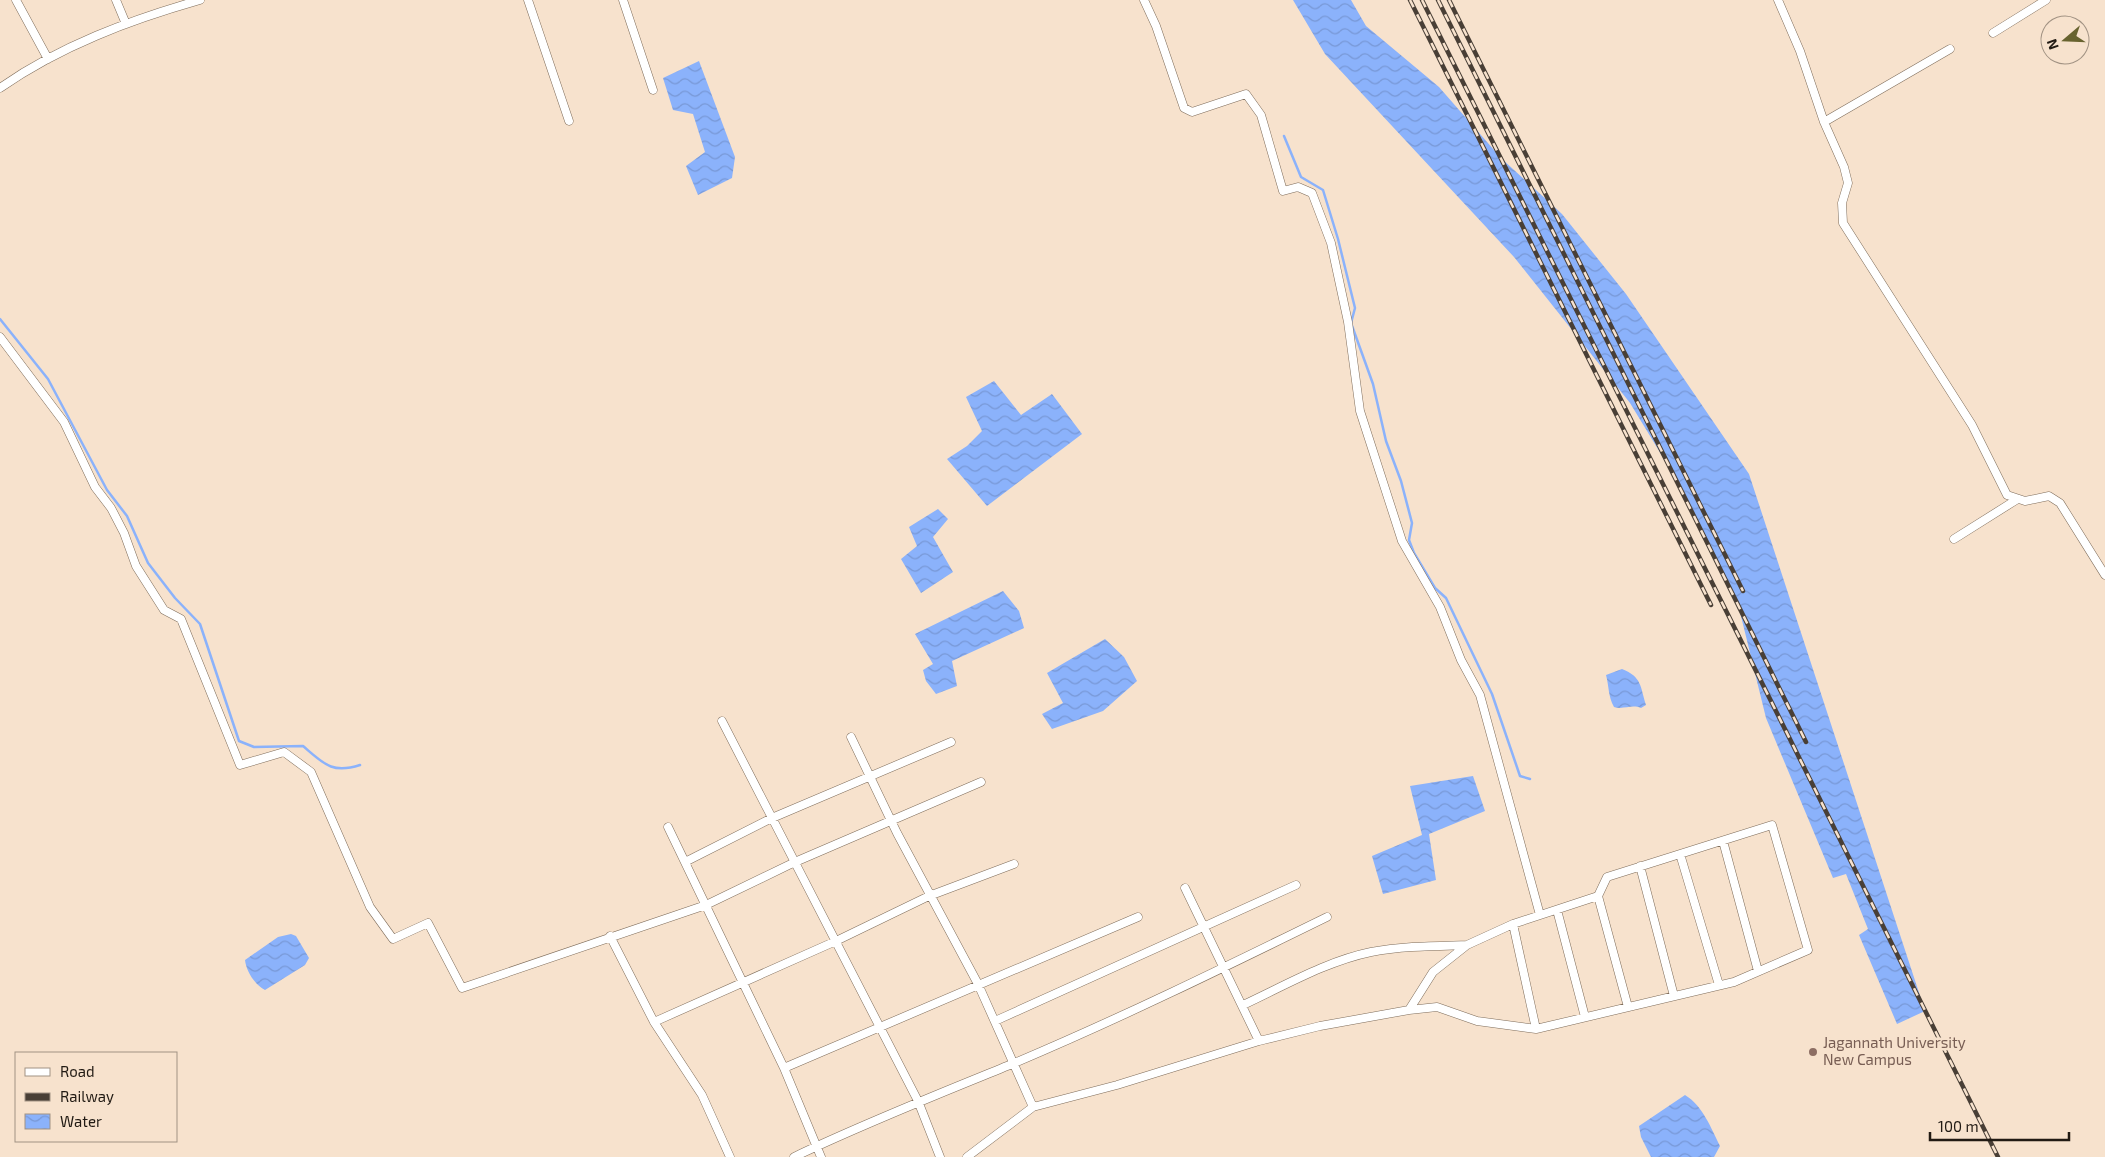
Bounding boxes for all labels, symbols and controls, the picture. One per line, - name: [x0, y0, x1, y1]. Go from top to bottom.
- north arrow: [2040, 15, 2090, 65]
- text: N: [2043, 37, 2062, 52]
- place label: Jagannath University New Campus: [1823, 1033, 1966, 1068]
- marker: Jagannath University New Campus: [1807, 1046, 1819, 1058]
- legend: [15, 1052, 178, 1142]
- text: Road: [60, 1062, 95, 1080]
- text: Railway: [60, 1087, 114, 1105]
- scale bar: [1930, 1110, 2069, 1142]
- text: Water: [60, 1112, 102, 1130]
- text: 100 m: [1938, 1117, 1979, 1135]

